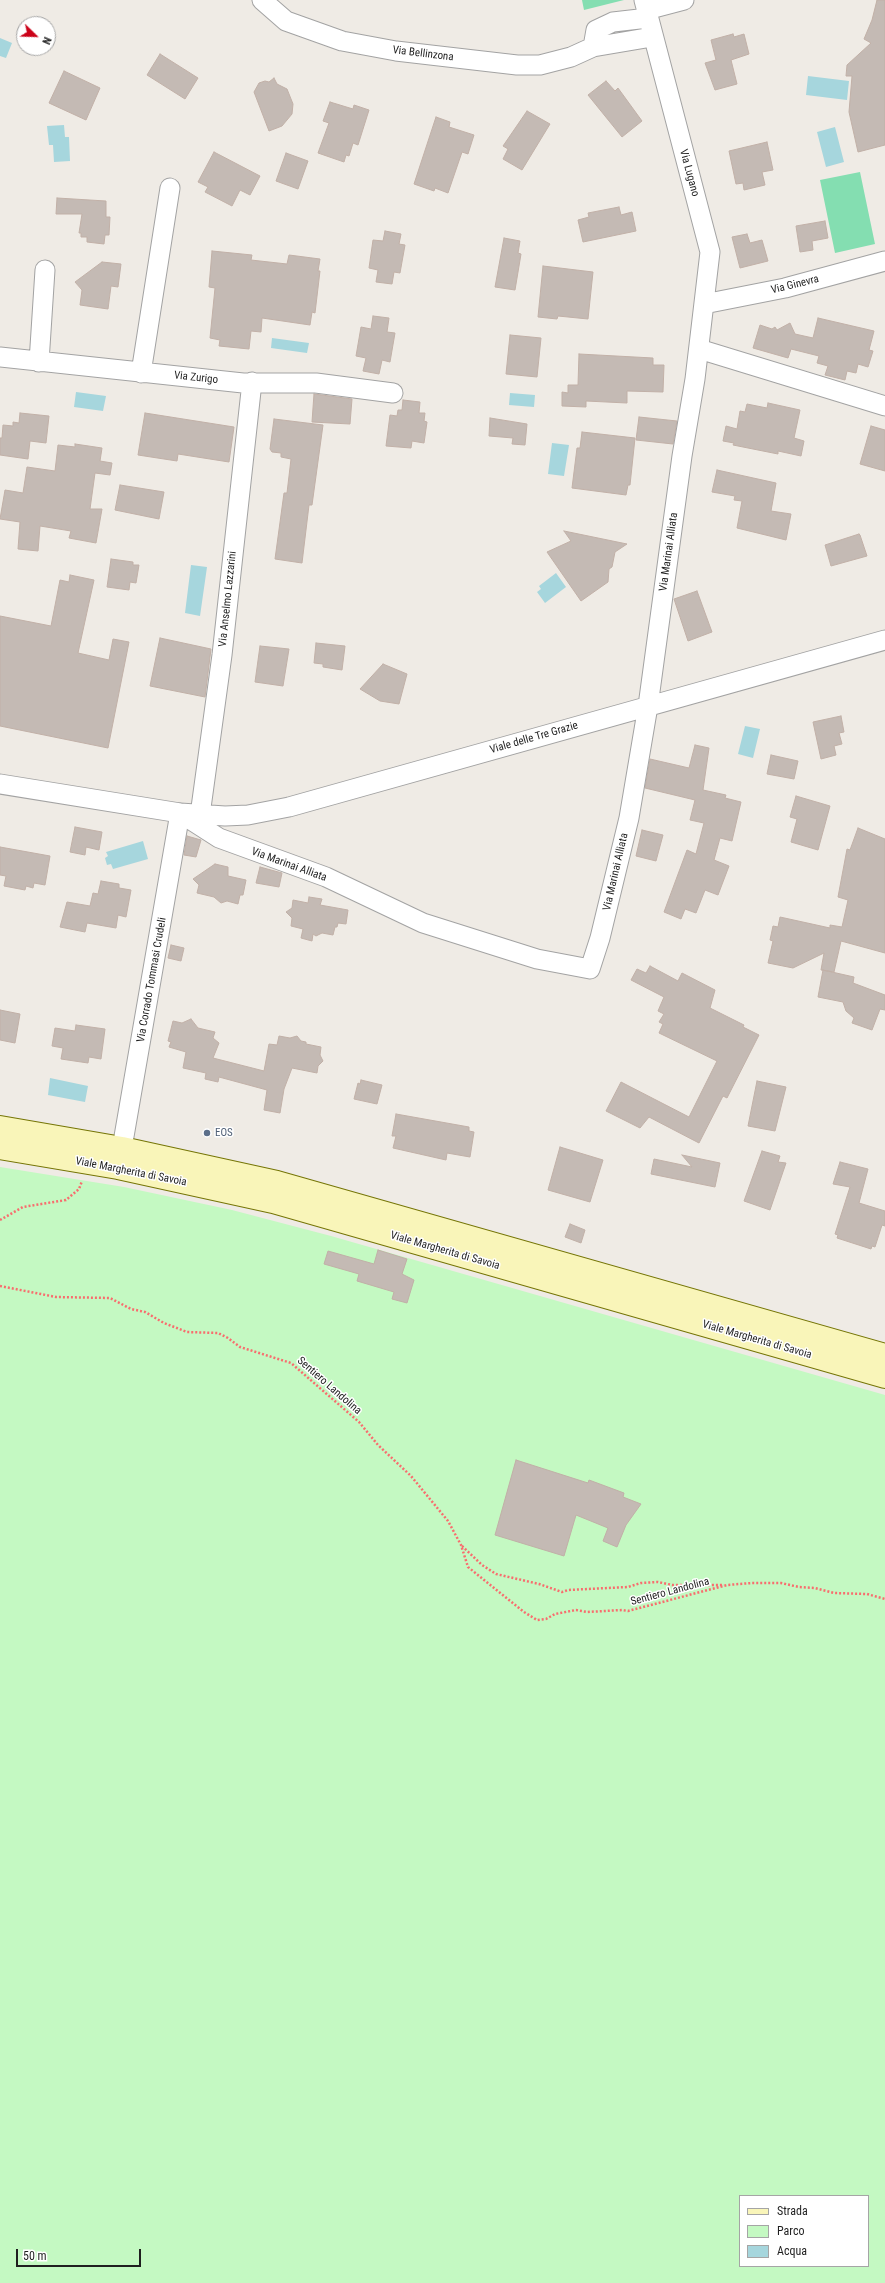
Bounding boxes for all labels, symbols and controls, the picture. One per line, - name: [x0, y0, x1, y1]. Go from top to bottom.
- north arrow: [16, 16, 56, 56]
- text: N: [39, 35, 54, 46]
- street label: Via Bellinzona: [392, 44, 454, 64]
- street label: Via Lugano: [676, 148, 702, 198]
- street label: Via Ginevra: [770, 273, 820, 297]
- street label: Via Zurigo: [173, 369, 219, 387]
- street label: Via Marinai Alliata: [657, 512, 681, 592]
- street label: Via Anselmo Lazzarini: [216, 550, 240, 648]
- street label: Viale delle Tre Grazie: [488, 719, 580, 757]
- street label: Via Marinai Alliata: [601, 832, 631, 912]
- street label: Via Marinai Alliata: [249, 845, 329, 885]
- street label: Via Corrado Tommasi Crudeli: [135, 916, 169, 1044]
- place label: EOS: [215, 1126, 233, 1140]
- marker: EOS: [202, 1128, 212, 1138]
- street label: Viale Margherita di Savoia: [74, 1155, 188, 1189]
- street label: Viale Margherita di Savoia: [389, 1229, 501, 1273]
- street label: Viale Margherita di Savoia: [701, 1318, 813, 1362]
- street label: Sentiero Landolina: [294, 1354, 364, 1418]
- street label: Sentiero Landolina: [629, 1575, 711, 1609]
- legend: [739, 2195, 869, 2267]
- text: Strada: [777, 2204, 808, 2218]
- text: Parco: [777, 2224, 804, 2238]
- scale bar: [18, 2241, 143, 2267]
- text: Acqua: [777, 2244, 807, 2258]
- text: 50 m: [23, 2249, 47, 2263]

